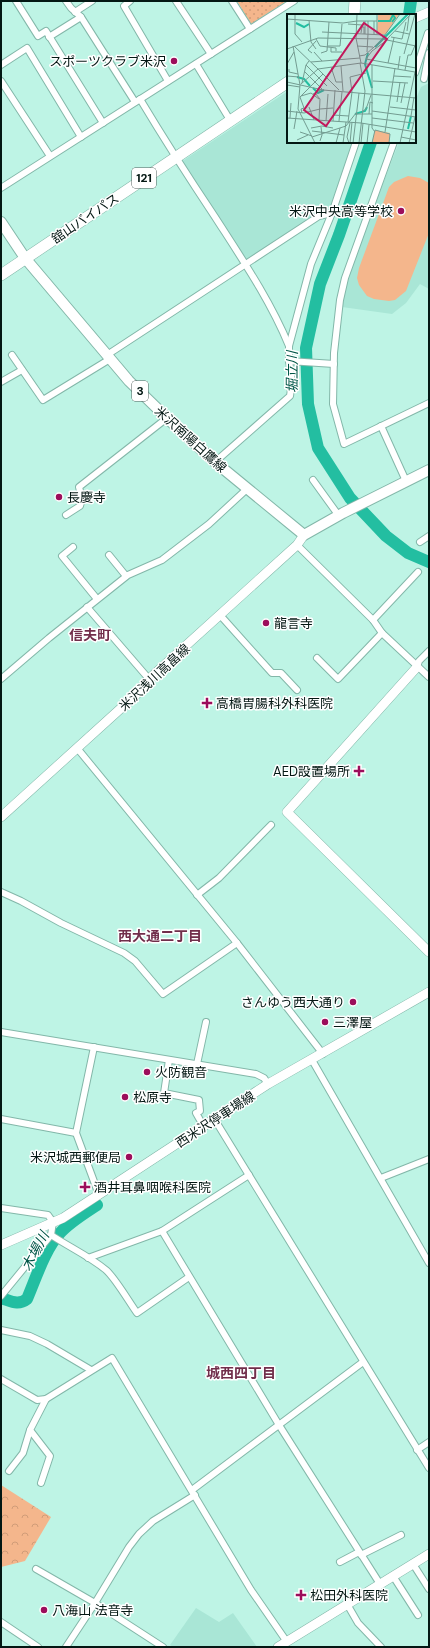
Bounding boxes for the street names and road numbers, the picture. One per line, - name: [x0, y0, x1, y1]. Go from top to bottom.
- road number: 121: [132, 168, 156, 188]
- street label: 舘山バイパス: [48, 190, 122, 247]
- road number: 3: [132, 381, 148, 401]
- street label: 米沢南陽白鷹線: [151, 403, 230, 476]
- street label: 米沢浅川高畠線: [115, 640, 193, 715]
- street label: 西米沢停車場線: [172, 1088, 258, 1151]

